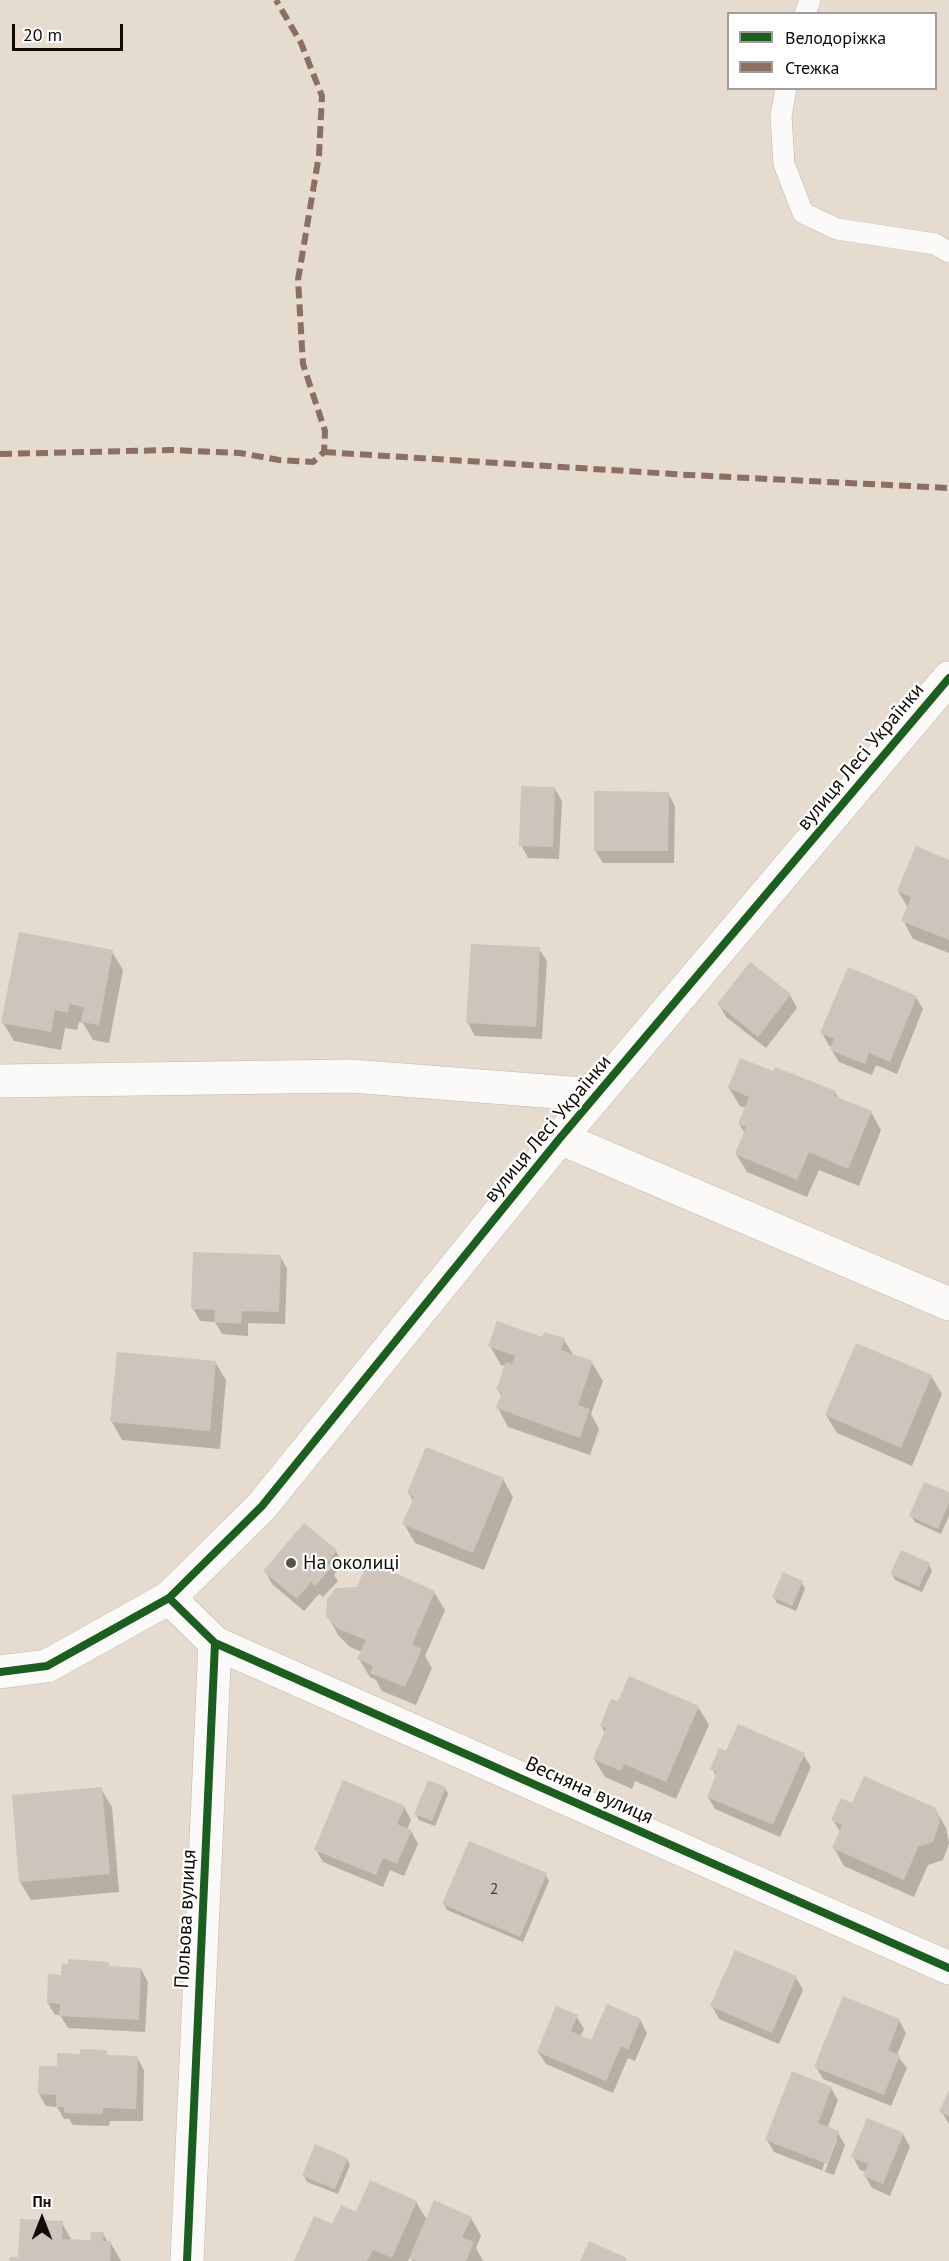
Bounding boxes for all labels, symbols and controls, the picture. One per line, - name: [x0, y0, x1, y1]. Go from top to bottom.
- scale bar: [15, 12, 126, 50]
- legend: [727, 12, 937, 90]
- text: 20 m: [23, 23, 62, 46]
- text: Велодоріжка: [785, 26, 886, 49]
- text: Стежка: [785, 56, 839, 79]
- street label: вулиця Лесі Українки: [792, 678, 930, 836]
- street label: вулиця Лесі Українки: [479, 1050, 617, 1208]
- place label: На околиці: [303, 1551, 400, 1575]
- marker: На околиці: [284, 1556, 298, 1570]
- street label: Весняна вулиця: [521, 1752, 657, 1830]
- street label: Польова вулиця: [170, 1849, 202, 1989]
- house number: 2: [490, 1879, 498, 1899]
- north arrow: [12, 2189, 72, 2249]
- text: Пн: [33, 2191, 51, 2211]

